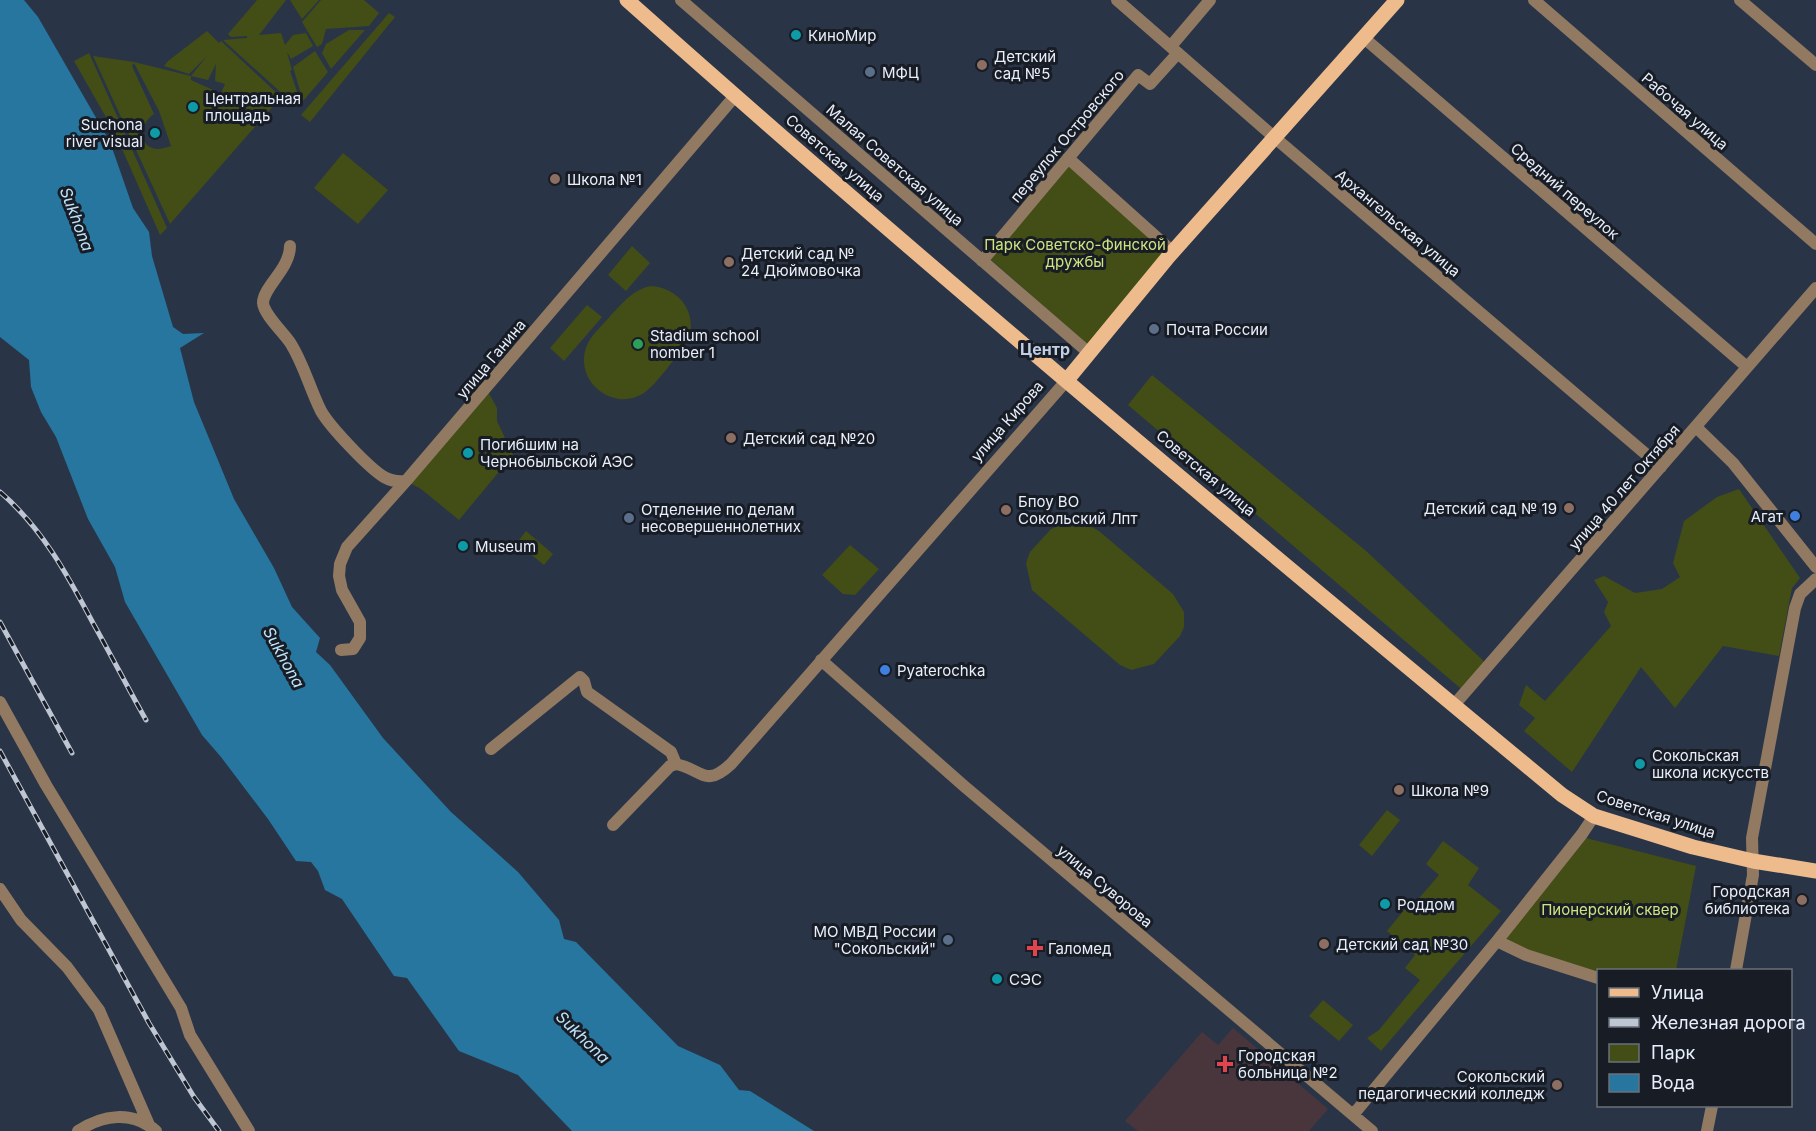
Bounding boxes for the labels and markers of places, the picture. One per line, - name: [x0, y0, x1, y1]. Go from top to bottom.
- place label: КиноМир: [808, 26, 876, 45]
- marker: КиноМир: [789, 28, 803, 42]
- place label: Детский сад №5: [994, 47, 1056, 83]
- marker: Детский сад №5: [975, 58, 989, 72]
- place label: МФЦ: [882, 63, 919, 82]
- marker: МФЦ: [863, 65, 877, 79]
- place label: Центральная площадь: [205, 89, 301, 125]
- marker: Центральная площадь: [186, 100, 200, 114]
- place label: Suchona river visual: [66, 115, 143, 151]
- marker: Suchona river visual: [148, 126, 162, 140]
- place label: Школа №1: [567, 170, 642, 189]
- marker: Школа №1: [548, 172, 562, 186]
- place label: Детский сад № 24 Дюймовочка: [741, 244, 861, 280]
- marker: Детский сад № 24 Дюймовочка: [722, 255, 736, 269]
- place label: Почта России: [1166, 320, 1268, 339]
- marker: Почта России: [1147, 322, 1161, 336]
- place label: Stadium school nomber 1: [650, 326, 759, 362]
- marker: Stadium school nomber 1: [631, 337, 645, 351]
- place label: Детский сад №20: [743, 429, 875, 448]
- marker: Детский сад №20: [724, 431, 738, 445]
- place label: Погибшим на Чернобыльской АЭС: [480, 435, 633, 471]
- marker: Погибшим на Чернобыльской АЭС: [461, 446, 475, 460]
- place label: Бпоу ВО Сокольский Лпт: [1018, 492, 1137, 528]
- place label: Детский сад № 19: [1424, 499, 1557, 518]
- place label: Отделение по делам несовершеннолетних: [641, 500, 801, 536]
- marker: Детский сад № 19: [1562, 501, 1576, 515]
- marker: Бпоу ВО Сокольский Лпт: [999, 503, 1013, 517]
- place label: Агат: [1751, 507, 1783, 526]
- marker: Агат: [1788, 509, 1802, 523]
- marker: Отделение по делам несовершеннолетних: [622, 511, 636, 525]
- place label: Museum: [475, 537, 536, 556]
- marker: Museum: [456, 539, 470, 553]
- place label: Pyaterochka: [897, 661, 985, 680]
- marker: Pyaterochka: [878, 663, 892, 677]
- place label: Сокольская школа искусств: [1652, 746, 1769, 782]
- marker: Сокольская школа искусств: [1633, 757, 1647, 771]
- place label: Школа №9: [1411, 781, 1489, 800]
- marker: Школа №9: [1392, 783, 1406, 797]
- place label: Городская библиотека: [1705, 882, 1790, 918]
- marker: Городская библиотека: [1795, 893, 1809, 907]
- place label: Роддом: [1397, 895, 1455, 914]
- marker: Роддом: [1378, 897, 1392, 911]
- place label: МО МВД России "Сокольский": [814, 922, 936, 958]
- marker: МО МВД России "Сокольский": [941, 933, 955, 947]
- place label: Детский сад №30: [1336, 935, 1468, 954]
- marker: Детский сад №30: [1317, 937, 1331, 951]
- marker: Галомед: [1026, 939, 1044, 957]
- place label: Галомед: [1048, 939, 1111, 958]
- place label: СЭС: [1009, 970, 1042, 989]
- marker: СЭС: [990, 972, 1004, 986]
- place label: Городская больница №2: [1238, 1046, 1338, 1082]
- marker: Городская больница №2: [1216, 1055, 1234, 1073]
- place label: Сокольский педагогический колледж: [1358, 1067, 1545, 1103]
- marker: Сокольский педагогический колледж: [1550, 1078, 1564, 1092]

